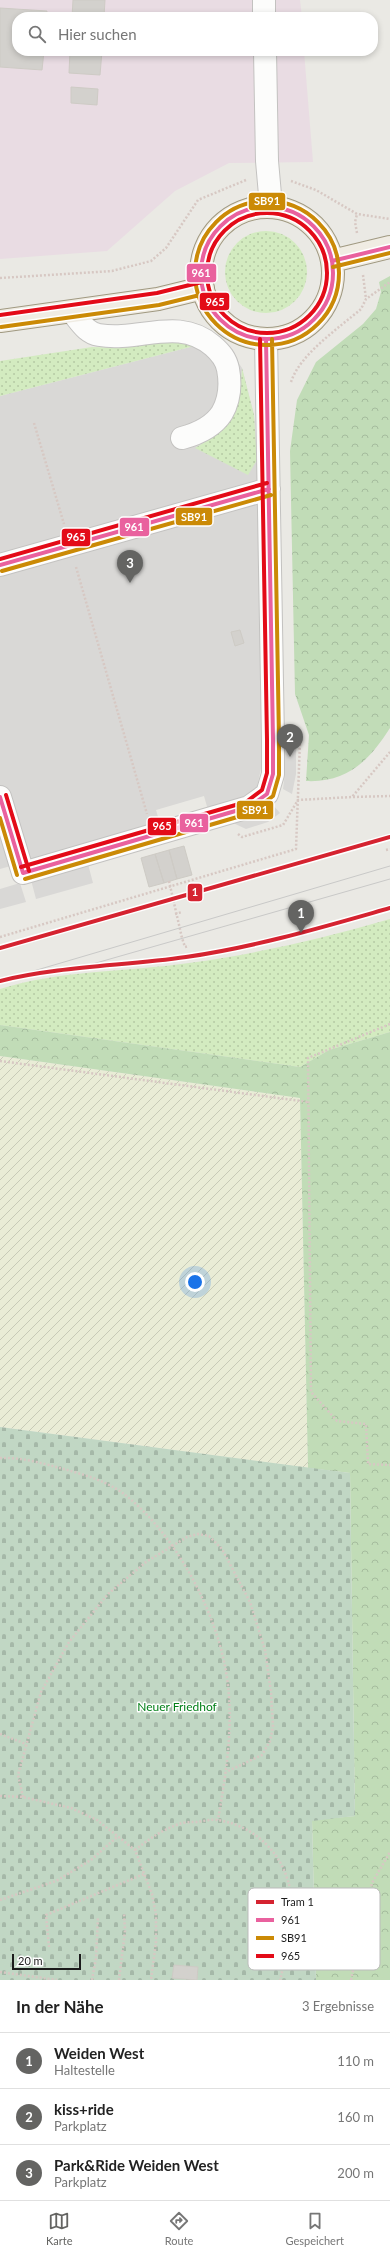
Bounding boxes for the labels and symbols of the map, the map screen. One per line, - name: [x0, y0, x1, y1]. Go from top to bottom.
- line badge: SB91: [248, 192, 286, 211]
- text: SB91: [254, 194, 280, 207]
- line badge: 961: [186, 263, 217, 283]
- text: 961: [191, 266, 211, 279]
- line badge: 965: [199, 292, 230, 311]
- text: 965: [205, 295, 225, 308]
- line badge: SB91: [175, 507, 213, 526]
- text: SB91: [181, 510, 207, 523]
- line badge: 961: [119, 517, 150, 537]
- text: 961: [124, 520, 144, 533]
- line badge: 965: [61, 528, 91, 547]
- text: 965: [66, 530, 86, 543]
- pin: 3: [117, 550, 143, 583]
- pin: 2: [277, 724, 303, 757]
- line badge: SB91: [236, 800, 274, 820]
- text: SB91: [242, 803, 268, 816]
- line badge: 961: [179, 813, 209, 833]
- text: 961: [184, 816, 204, 829]
- line badge: 965: [147, 817, 177, 836]
- text: 965: [152, 819, 172, 832]
- line badge: 1: [187, 883, 203, 902]
- text: 1: [192, 885, 198, 898]
- pin: 1: [288, 900, 314, 933]
- your location: [185, 1272, 205, 1292]
- park label: Neuer Friedhof: [137, 1699, 218, 1714]
- legend: [248, 1888, 380, 1970]
- text: Tram 1: [281, 1895, 314, 1908]
- text: 961: [281, 1913, 300, 1926]
- text: SB91: [281, 1931, 307, 1944]
- text: 965: [281, 1949, 300, 1962]
- scale bar: [12, 1952, 81, 1971]

